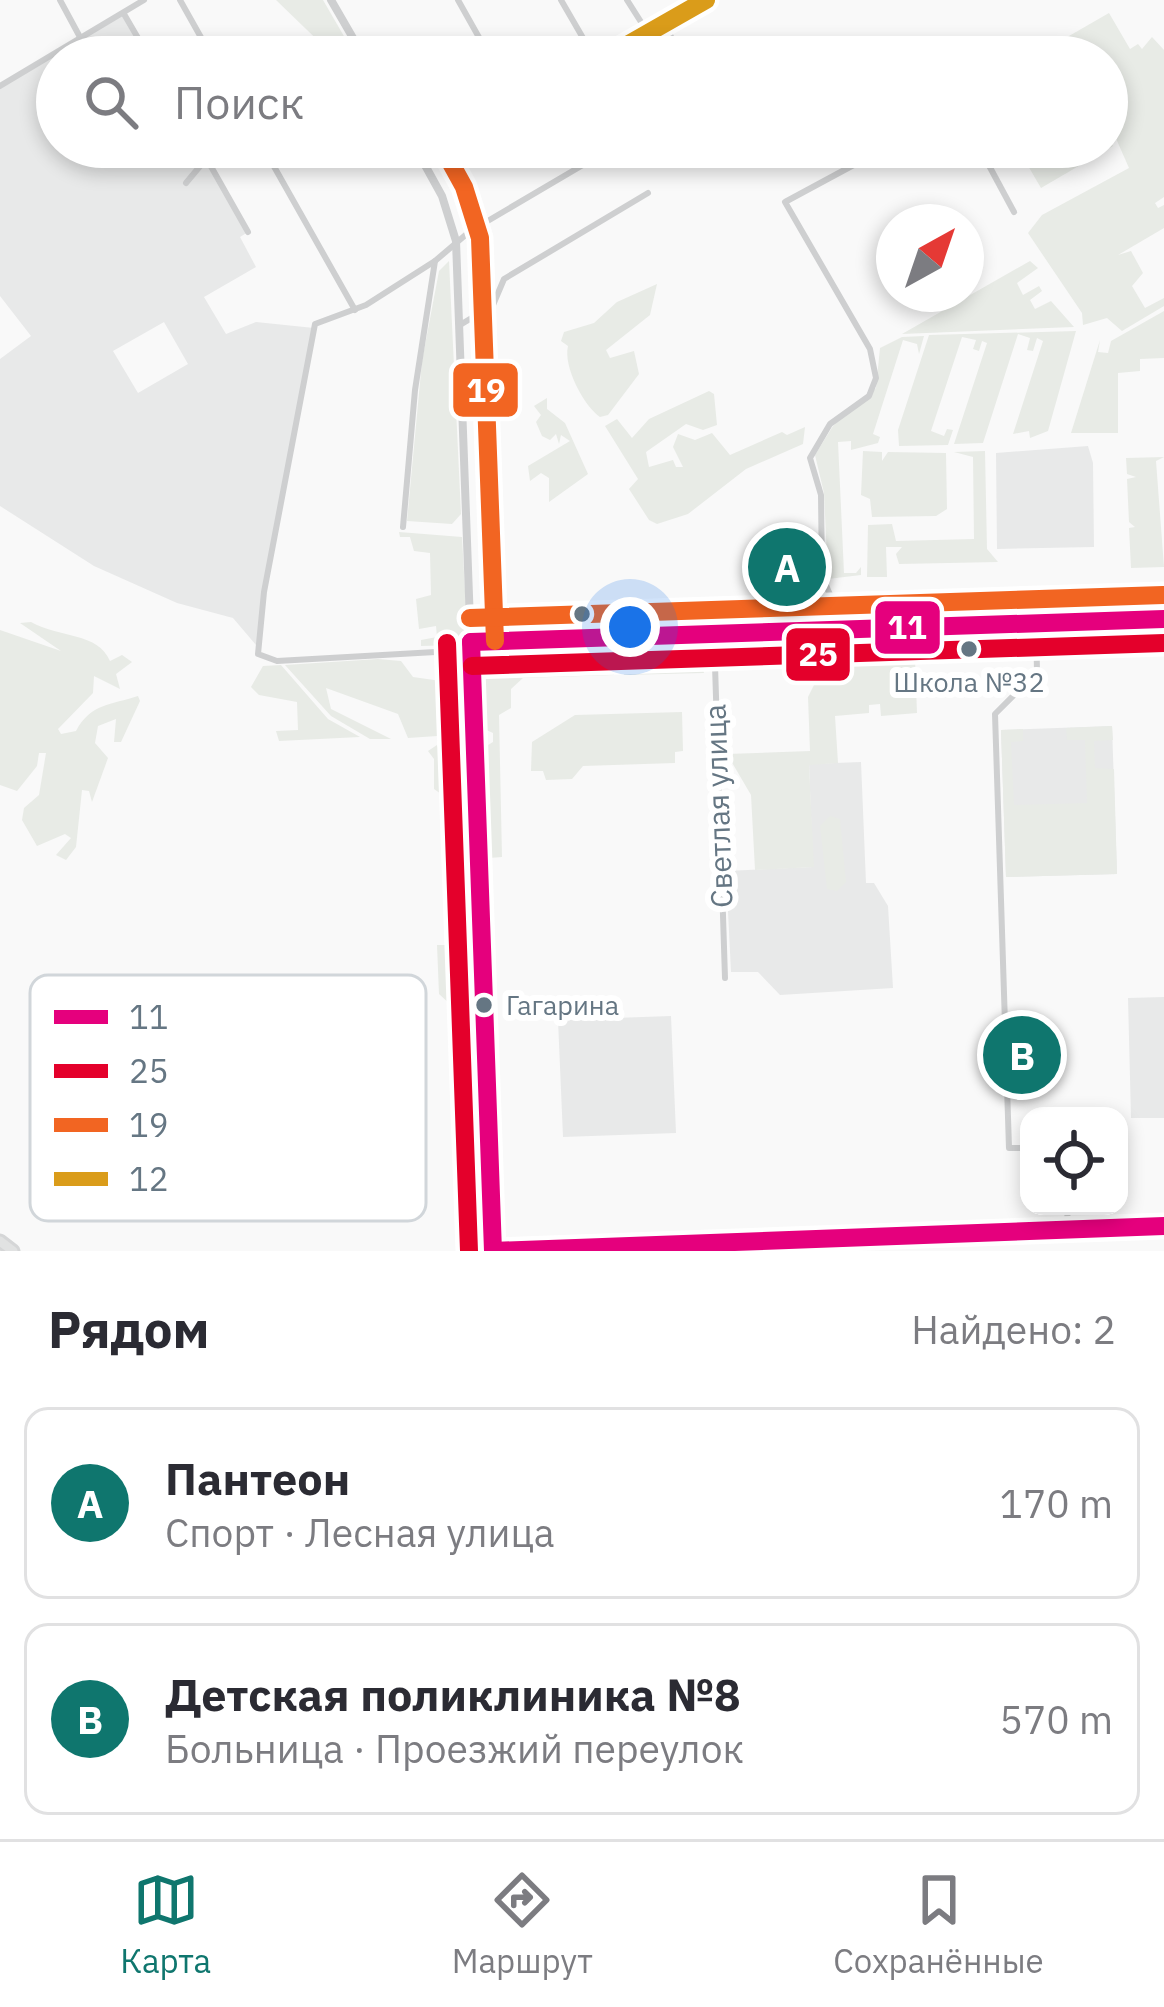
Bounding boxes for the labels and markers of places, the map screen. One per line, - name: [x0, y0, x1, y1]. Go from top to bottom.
- pin: A: [748, 522, 826, 612]
- unlabelled marker: [571, 603, 593, 625]
- marker: Школа №32: [958, 638, 980, 660]
- place label: Школа №32: [893, 664, 1045, 699]
- place label: Гагарина: [506, 987, 619, 1022]
- marker: Гагарина: [473, 994, 495, 1016]
- pin: B: [983, 1010, 1061, 1100]

